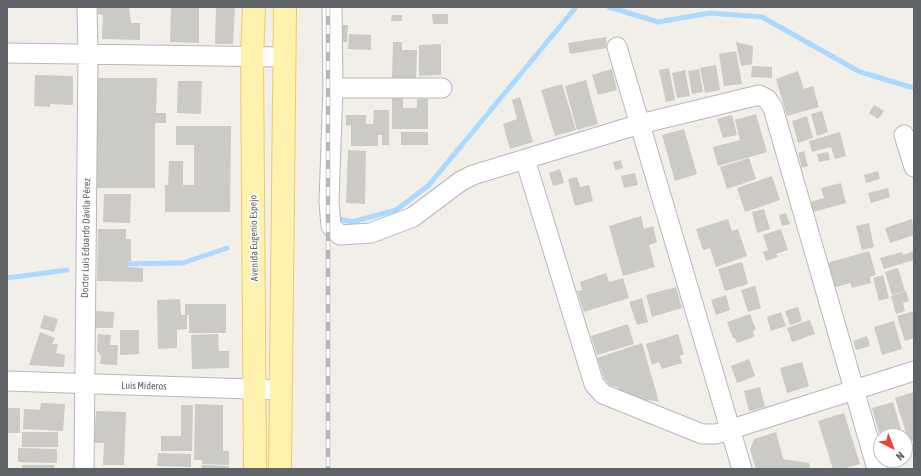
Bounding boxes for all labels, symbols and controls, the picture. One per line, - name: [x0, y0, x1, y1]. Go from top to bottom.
- street label: Doctor Luis Eduardo Dávila Pérez: [79, 178, 93, 298]
- street label: Avenida Eugenio Espejo: [247, 195, 261, 281]
- street label: Luis Mideros: [121, 380, 167, 392]
- north arrow: [873, 428, 913, 468]
- text: N: [894, 450, 907, 463]

